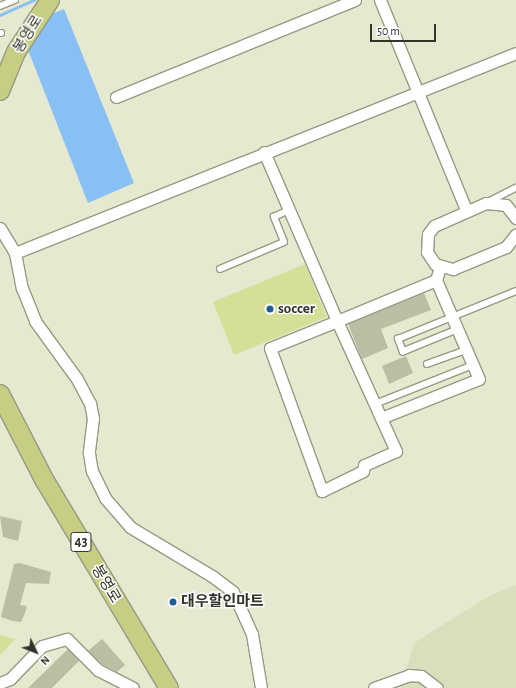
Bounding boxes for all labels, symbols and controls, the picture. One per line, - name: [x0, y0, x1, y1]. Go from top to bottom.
- street label: 봉영로: [9, 12, 47, 56]
- scale bar: [372, 16, 438, 42]
- text: 50 m: [377, 25, 400, 37]
- place label: soccer: [278, 300, 315, 318]
- marker: soccer: [265, 304, 275, 314]
- road number: 43: [70, 530, 92, 554]
- street label: 봉영로: [88, 562, 124, 606]
- place label: 대우할인마트: [181, 593, 264, 611]
- marker: 대우할인마트: [168, 597, 178, 607]
- north arrow: [16, 632, 56, 672]
- text: N: [39, 654, 52, 667]

